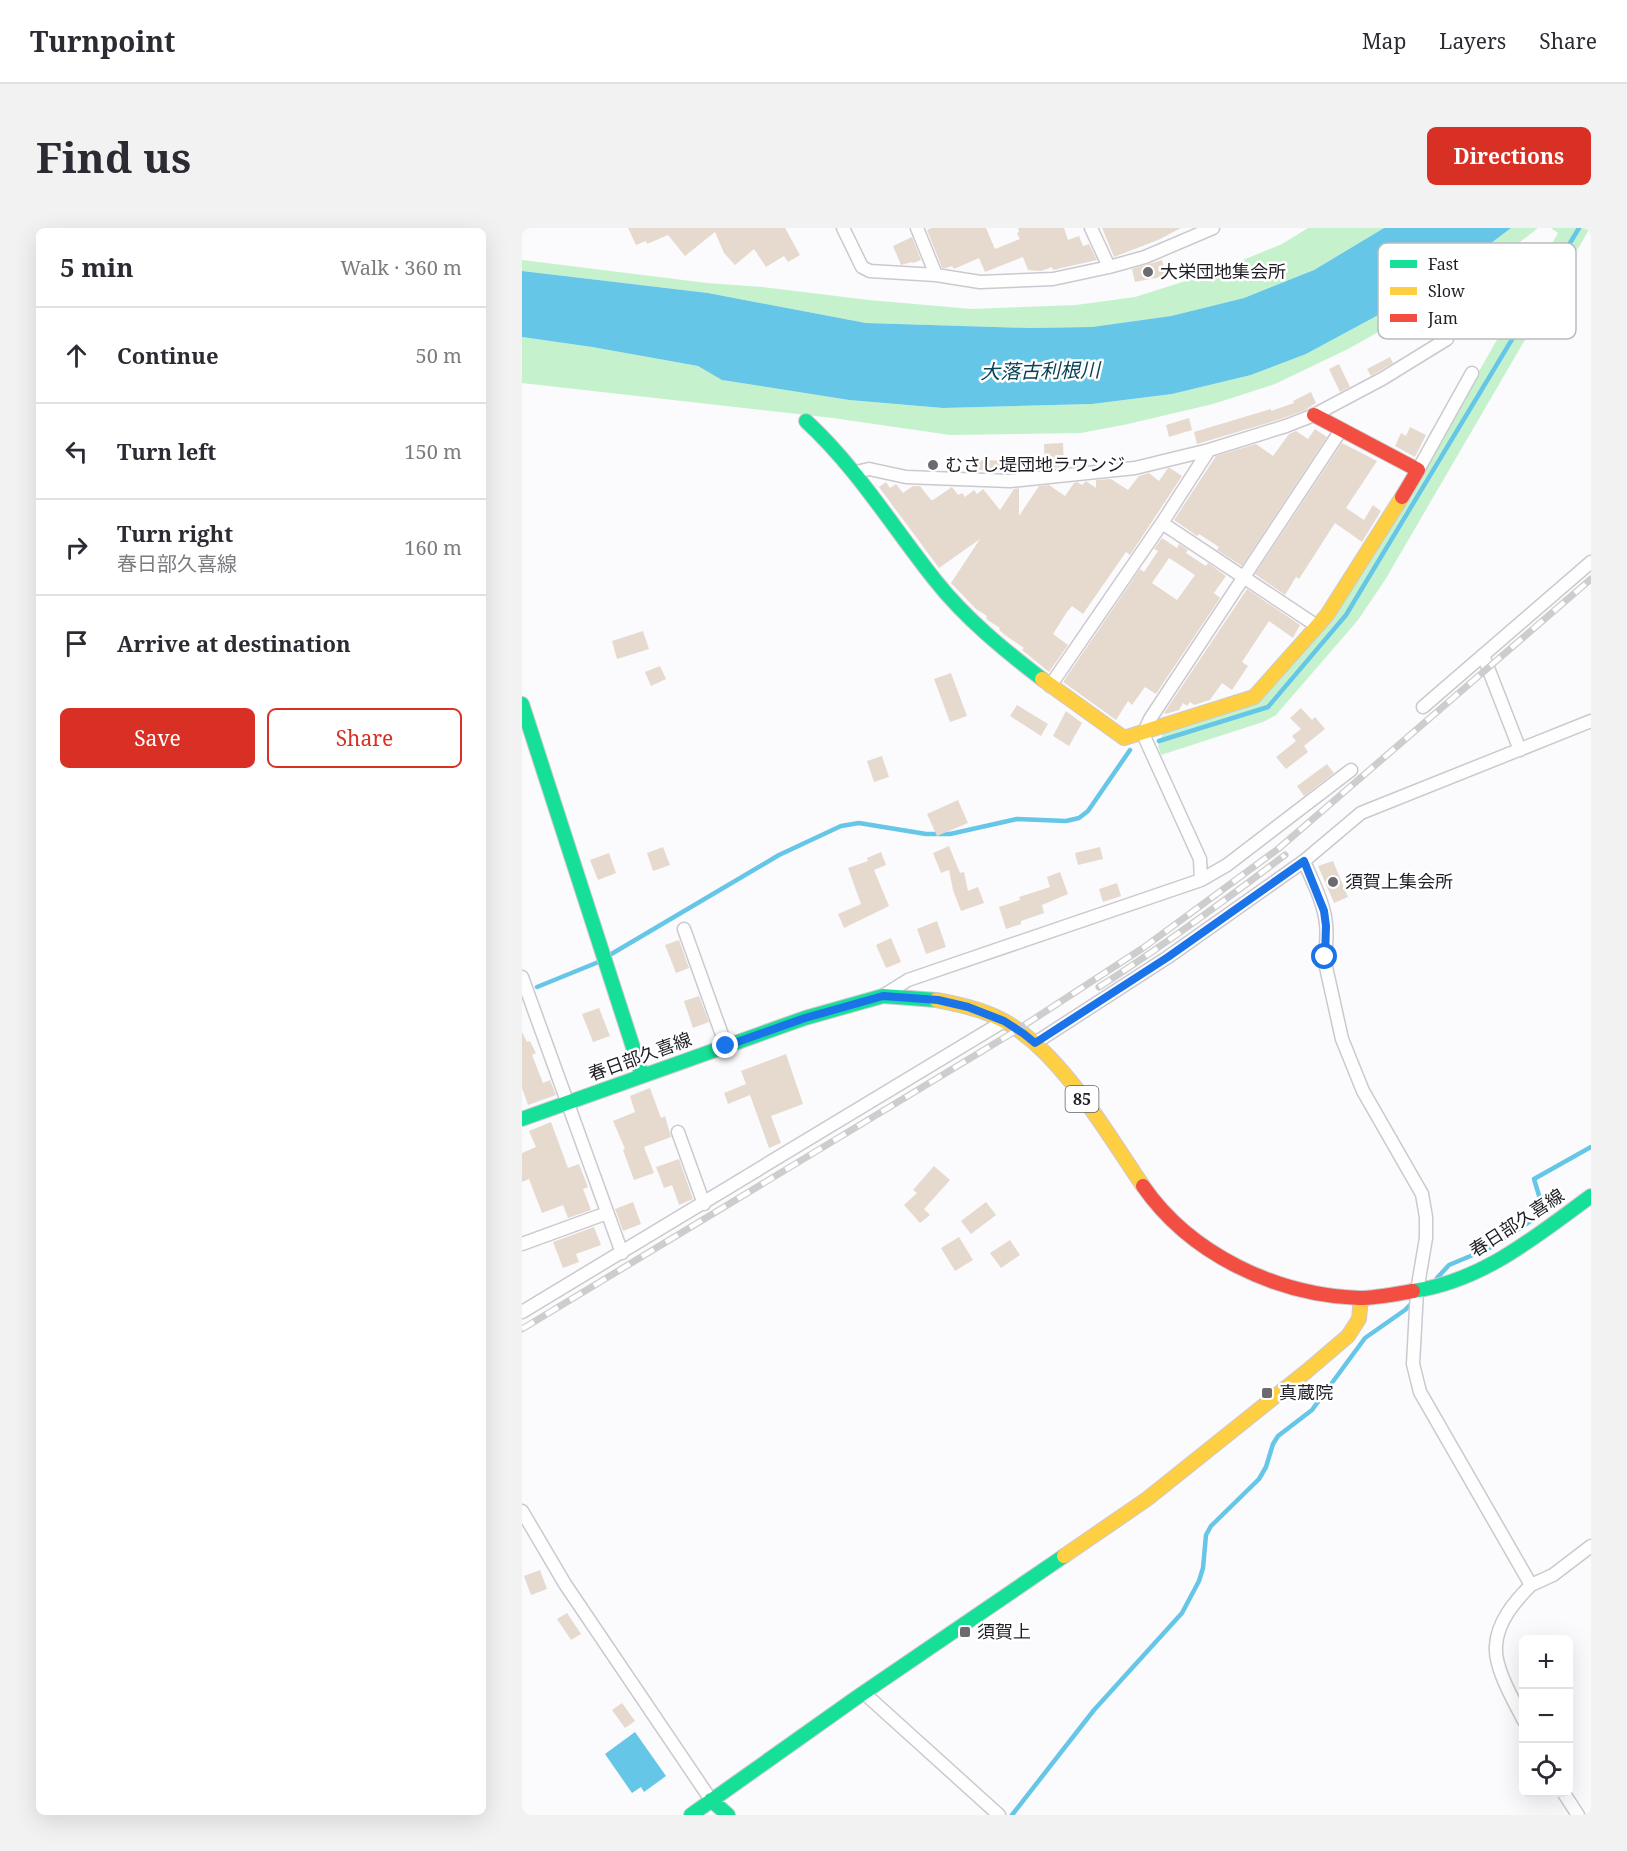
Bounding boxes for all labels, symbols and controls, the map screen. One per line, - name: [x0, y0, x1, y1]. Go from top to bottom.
- text: Turnpoint: [30, 22, 175, 60]
- text: Map: [1362, 27, 1406, 55]
- text: Layers: [1439, 27, 1506, 55]
- text: Share: [1539, 27, 1597, 55]
- button: Directions: [1427, 127, 1591, 185]
- text: Find us: [36, 128, 191, 185]
- legend: [1378, 243, 1576, 339]
- text: 5 min: [60, 249, 134, 285]
- text: Fast: [1428, 253, 1459, 275]
- text: Walk · 360 m: [340, 254, 462, 281]
- place label: 大栄団地集会所: [1160, 259, 1286, 283]
- marker: 大栄団地集会所: [1141, 265, 1155, 279]
- text: Slow: [1428, 280, 1465, 302]
- text: Jam: [1427, 307, 1458, 329]
- icon: ahead: [60, 339, 93, 372]
- text: Continue: [117, 340, 219, 370]
- text: 50 m: [416, 342, 462, 369]
- water label: 大落古利根川: [980, 356, 1102, 385]
- icon: left: [60, 435, 93, 468]
- text: Turn left: [117, 436, 216, 466]
- text: 150 m: [404, 438, 462, 465]
- place label: むさし堤団地ラウンジ: [945, 452, 1125, 476]
- marker: むさし堤団地ラウンジ: [926, 458, 940, 472]
- text: Turn right: [117, 518, 233, 548]
- icon: right: [60, 531, 93, 564]
- text: 160 m: [404, 534, 462, 561]
- text: 春日部久喜線: [117, 550, 237, 577]
- icon: arrive: [60, 627, 93, 660]
- text: Arrive at destination: [117, 628, 351, 658]
- button: Save: [60, 708, 255, 768]
- button: Share: [267, 708, 462, 768]
- place label: 須賀上集会所: [1345, 869, 1453, 893]
- marker: 須賀上集会所: [1326, 875, 1340, 889]
- route start: [1311, 943, 1337, 969]
- street label: 春日部久喜線: [585, 1026, 695, 1086]
- route end: [712, 1032, 738, 1058]
- road number: 85: [1066, 1086, 1098, 1112]
- street label: 春日部久喜線: [1465, 1183, 1568, 1262]
- place label: 真蔵院: [1279, 1380, 1333, 1404]
- marker: 真蔵院: [1260, 1386, 1274, 1400]
- place label: 須賀上: [977, 1619, 1031, 1643]
- marker: 須賀上: [958, 1625, 972, 1639]
- map controls: [1519, 1635, 1573, 1797]
- button: +: [1519, 1635, 1573, 1689]
- button: −: [1519, 1689, 1573, 1743]
- button: locate: [1519, 1743, 1573, 1797]

